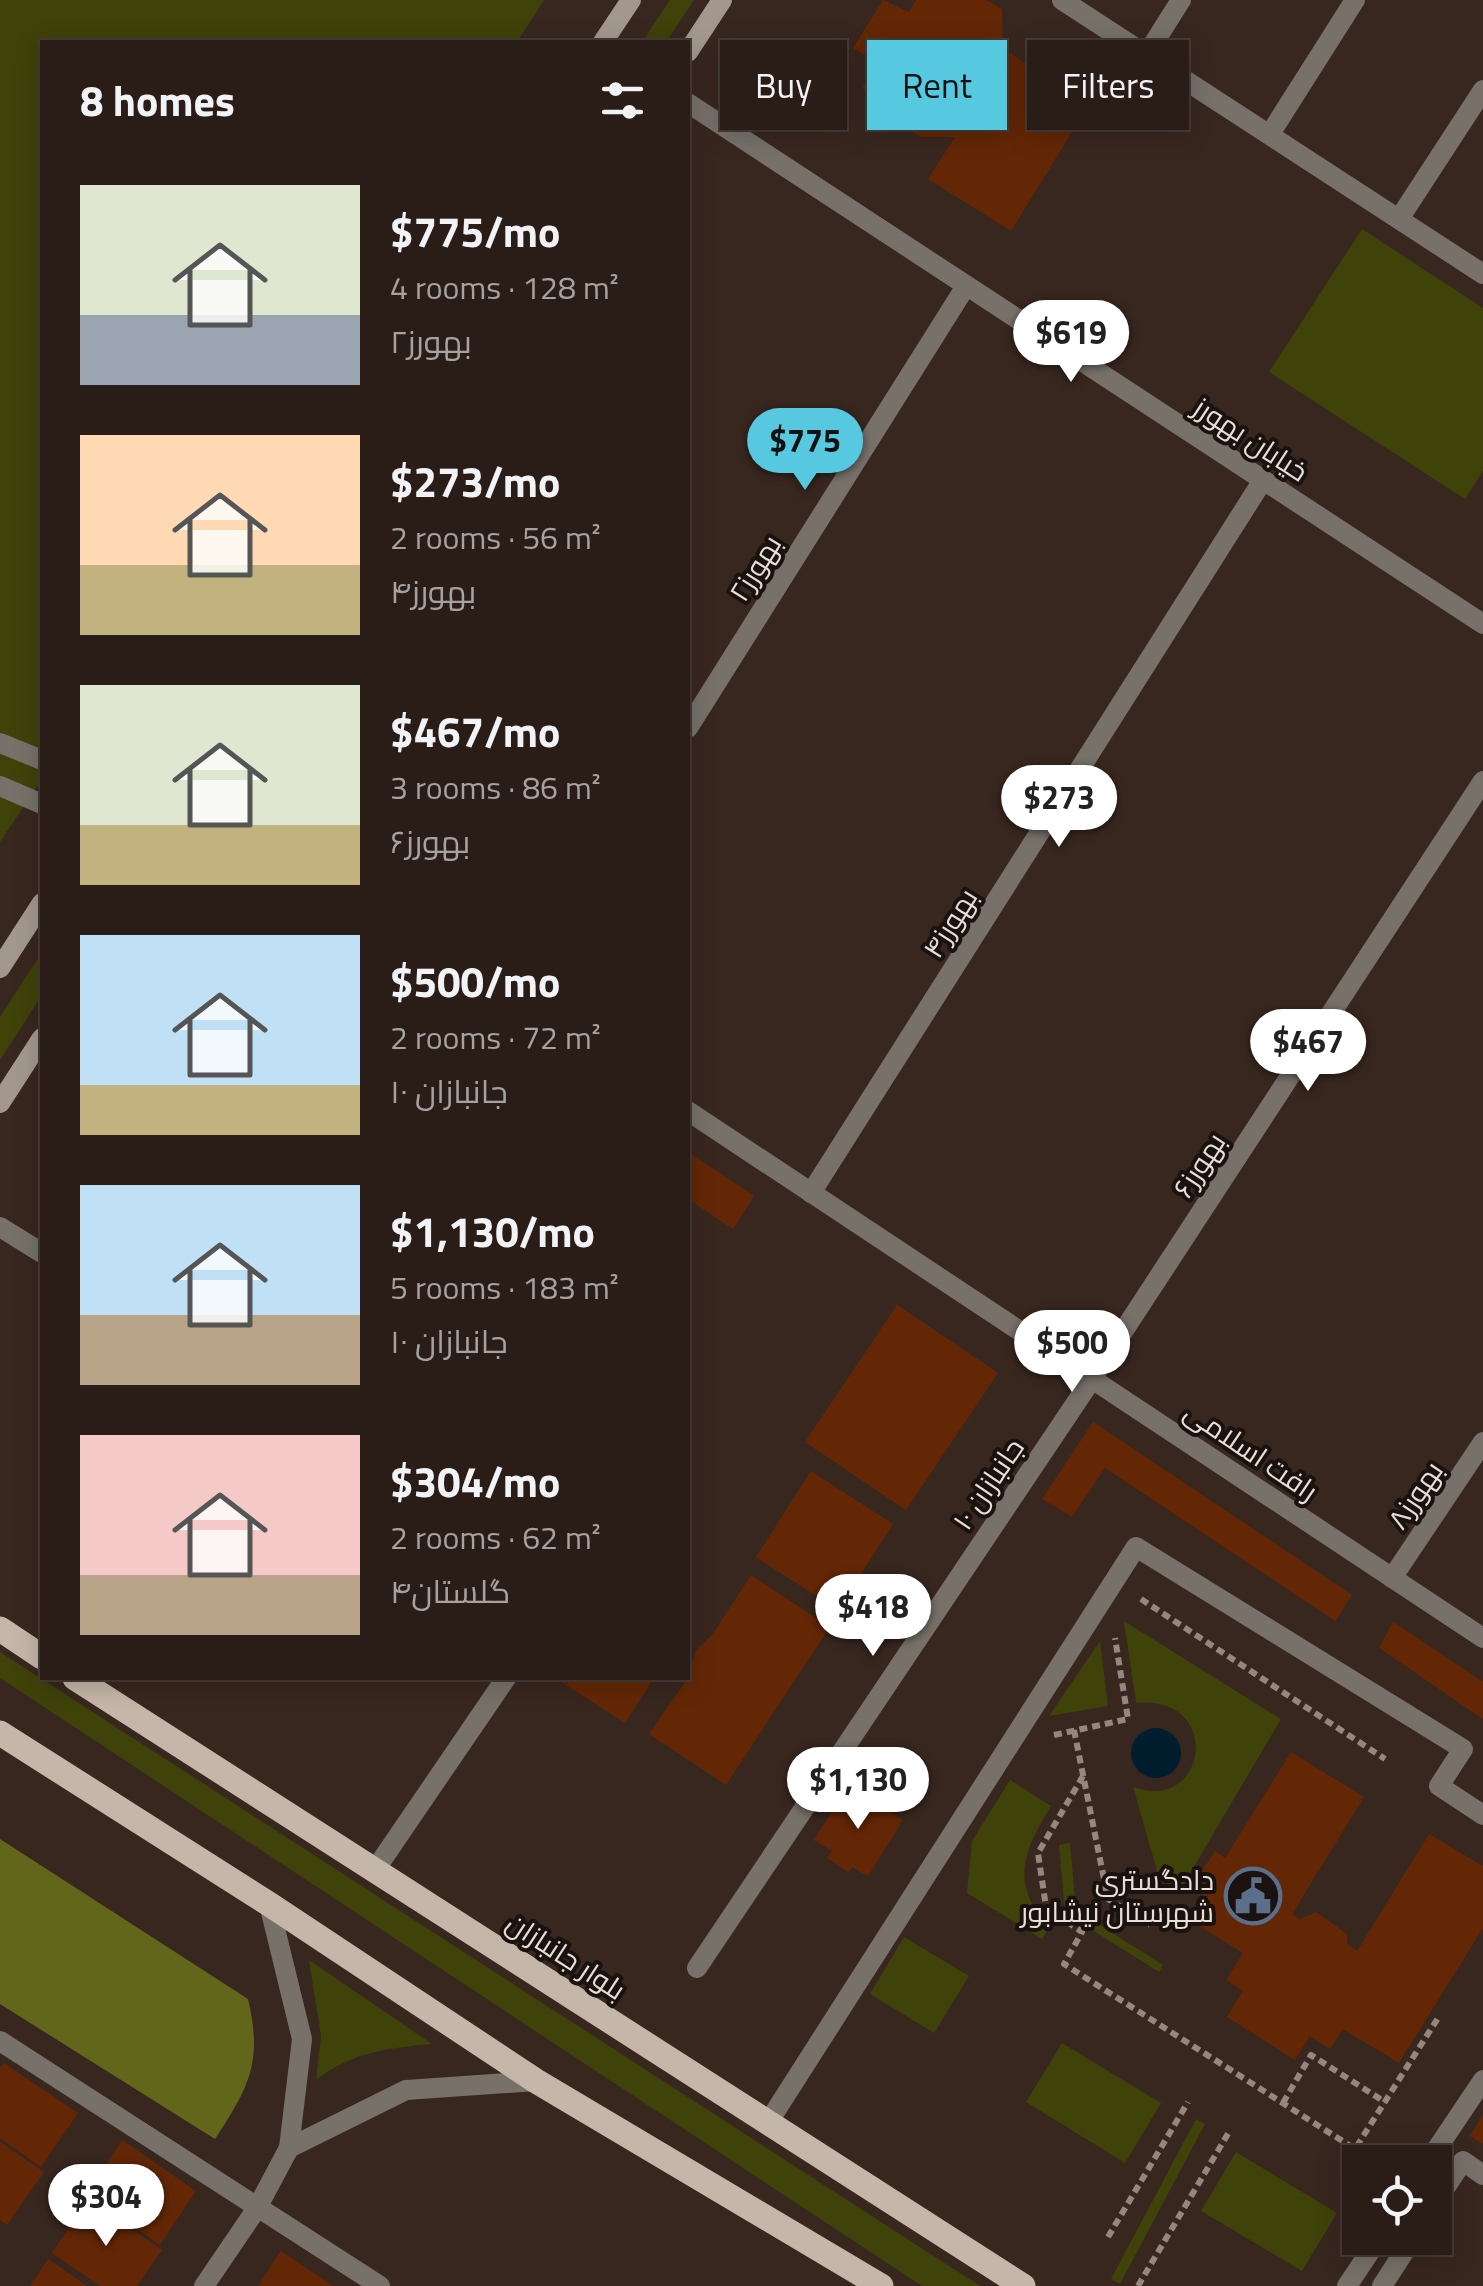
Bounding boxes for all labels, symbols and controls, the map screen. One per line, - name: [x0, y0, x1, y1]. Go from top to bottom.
- chip: Buy: [720, 40, 847, 130]
- chip: Rent: [867, 40, 1007, 130]
- chip: Filters: [1027, 40, 1189, 130]
- text: 8 homes: [80, 68, 235, 132]
- icon: filters: [595, 73, 650, 128]
- text: $775/mo: [390, 199, 560, 263]
- icon: home: [160, 225, 280, 345]
- text: 4 rooms · 128 m²: [390, 263, 619, 311]
- pin: $619: [1012, 300, 1130, 385]
- text: $619: [1035, 308, 1107, 356]
- text: بهورز۲: [390, 317, 472, 365]
- street label: خیابان بهورز: [1184, 384, 1317, 492]
- pin: $775: [746, 408, 864, 493]
- text: $775: [769, 416, 841, 464]
- text: $273/mo: [390, 449, 560, 513]
- icon: home: [160, 475, 280, 595]
- text: 2 rooms · 56 m²: [390, 513, 601, 561]
- street label: بهورز۲: [717, 526, 792, 610]
- text: بهورز۴: [390, 567, 476, 615]
- text: $467/mo: [390, 699, 560, 763]
- icon: home: [160, 725, 280, 845]
- text: 3 rooms · 86 m²: [390, 763, 601, 811]
- pin: $273: [1000, 765, 1118, 850]
- text: $273: [1023, 773, 1095, 821]
- text: بهورز۶: [390, 817, 470, 865]
- street label: بهورز۴: [911, 879, 988, 966]
- text: $500/mo: [390, 949, 560, 1013]
- icon: home: [160, 975, 280, 1095]
- pin: $467: [1249, 1009, 1367, 1094]
- text: 2 rooms · 72 m²: [390, 1013, 601, 1061]
- text: $467: [1272, 1017, 1344, 1065]
- text: جانبازان ۱۰: [390, 1067, 508, 1115]
- street label: بهورز۶: [1161, 1124, 1236, 1206]
- text: $1,130/mo: [390, 1199, 595, 1263]
- icon: home: [160, 1225, 280, 1345]
- text: 5 rooms · 183 m²: [390, 1263, 619, 1311]
- pin: $500: [1013, 1310, 1131, 1395]
- text: جانبازان ۱۰: [390, 1317, 508, 1365]
- text: $500: [1036, 1318, 1108, 1366]
- street label: رافت اسلامی: [1176, 1390, 1327, 1511]
- street label: جانبازان ۱۰: [941, 1429, 1034, 1538]
- text: $304/mo: [390, 1449, 560, 1513]
- street label: بهورز۸: [1376, 1452, 1453, 1538]
- icon: home: [160, 1475, 280, 1595]
- text: 2 rooms · 62 m²: [390, 1513, 601, 1561]
- text: گلستان۴: [390, 1567, 510, 1615]
- pin: $418: [814, 1574, 932, 1659]
- text: $418: [837, 1582, 909, 1630]
- pin: $1,130: [777, 1747, 939, 1832]
- text: $1,130: [809, 1755, 907, 1803]
- place label: دادگستری شهرستان نیشابور: [1018, 1858, 1214, 1933]
- public building icon: دادگستری شهرستان نیشابور: [1223, 1866, 1283, 1926]
- street label: بلوار جانبازان: [498, 1901, 634, 2010]
- map controls: [1342, 2145, 1452, 2255]
- button: locate: [1342, 2145, 1452, 2255]
- pin: $304: [47, 2164, 165, 2249]
- text: $304: [70, 2172, 142, 2220]

